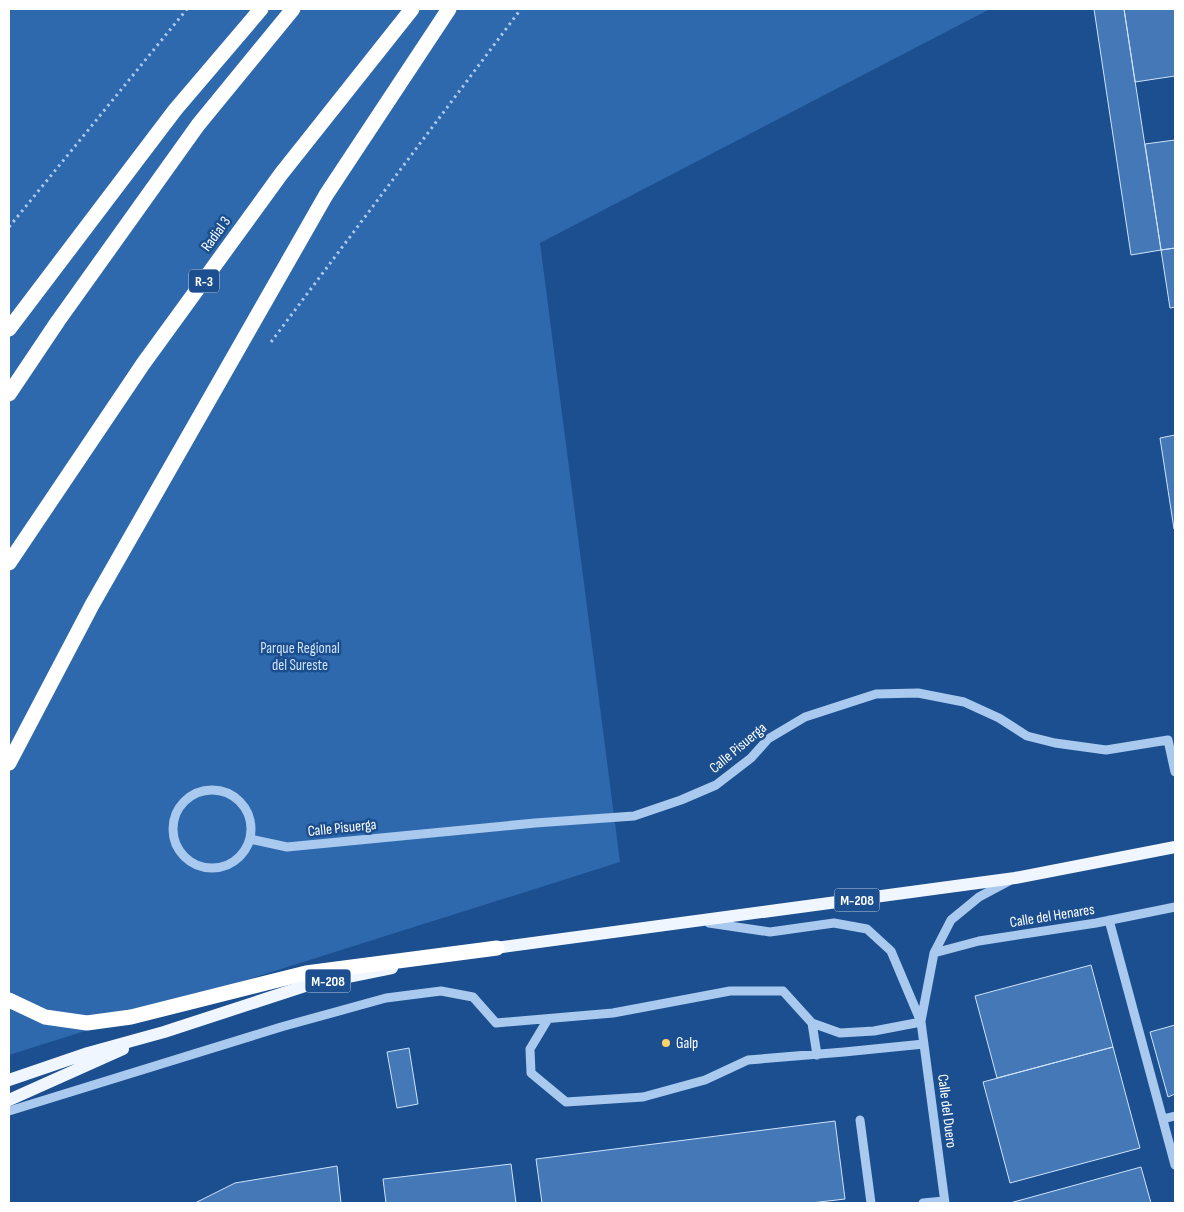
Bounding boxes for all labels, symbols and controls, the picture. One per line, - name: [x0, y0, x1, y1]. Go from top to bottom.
- street label: Radial 3: [197, 213, 235, 255]
- road number: R-3: [189, 270, 219, 292]
- park label: Parque Regional del Sureste: [260, 639, 340, 675]
- street label: Calle Pisuerga: [705, 718, 771, 777]
- street label: Calle Pisuerga: [307, 815, 378, 841]
- road number: M-208: [834, 888, 880, 912]
- street label: Calle del Henares: [1008, 900, 1096, 932]
- road number: M-208: [306, 969, 350, 992]
- place label: Galp: [676, 1034, 698, 1053]
- marker: Galp: [660, 1037, 672, 1049]
- street label: Calle del Duero: [933, 1073, 961, 1149]

